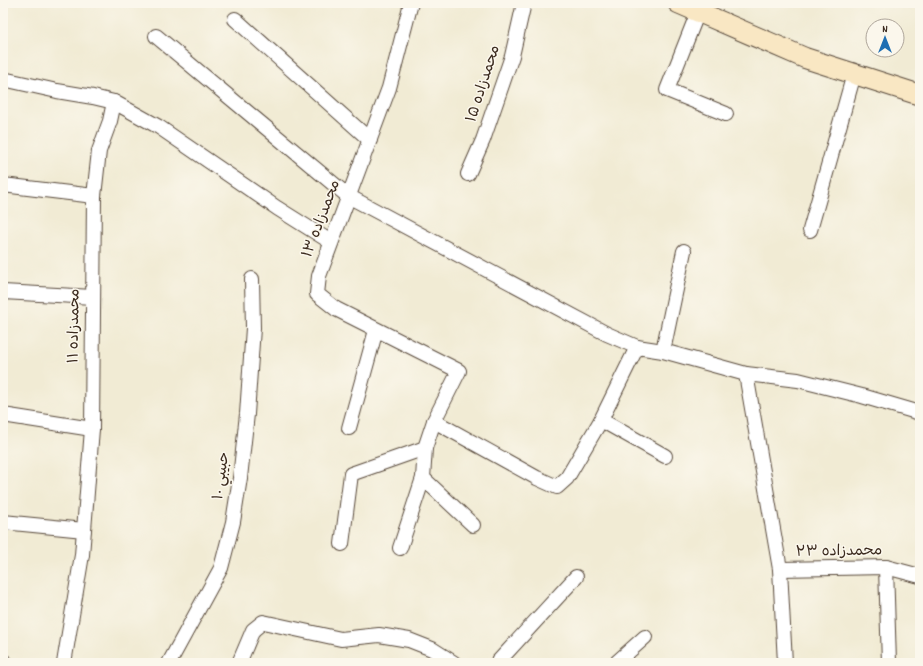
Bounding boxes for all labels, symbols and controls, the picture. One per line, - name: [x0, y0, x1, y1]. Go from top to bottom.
- north arrow: [865, 18, 905, 58]
- text: N: [882, 22, 888, 38]
- street label: محمدزاده ۱۵: [461, 43, 507, 125]
- street label: محمدزاده ۱۳: [297, 177, 347, 261]
- street label: محمدزاده ۱۱: [63, 288, 87, 364]
- street label: حبيبي ١٠: [208, 451, 236, 501]
- street label: محمدزاده ۲۳: [796, 540, 882, 564]

